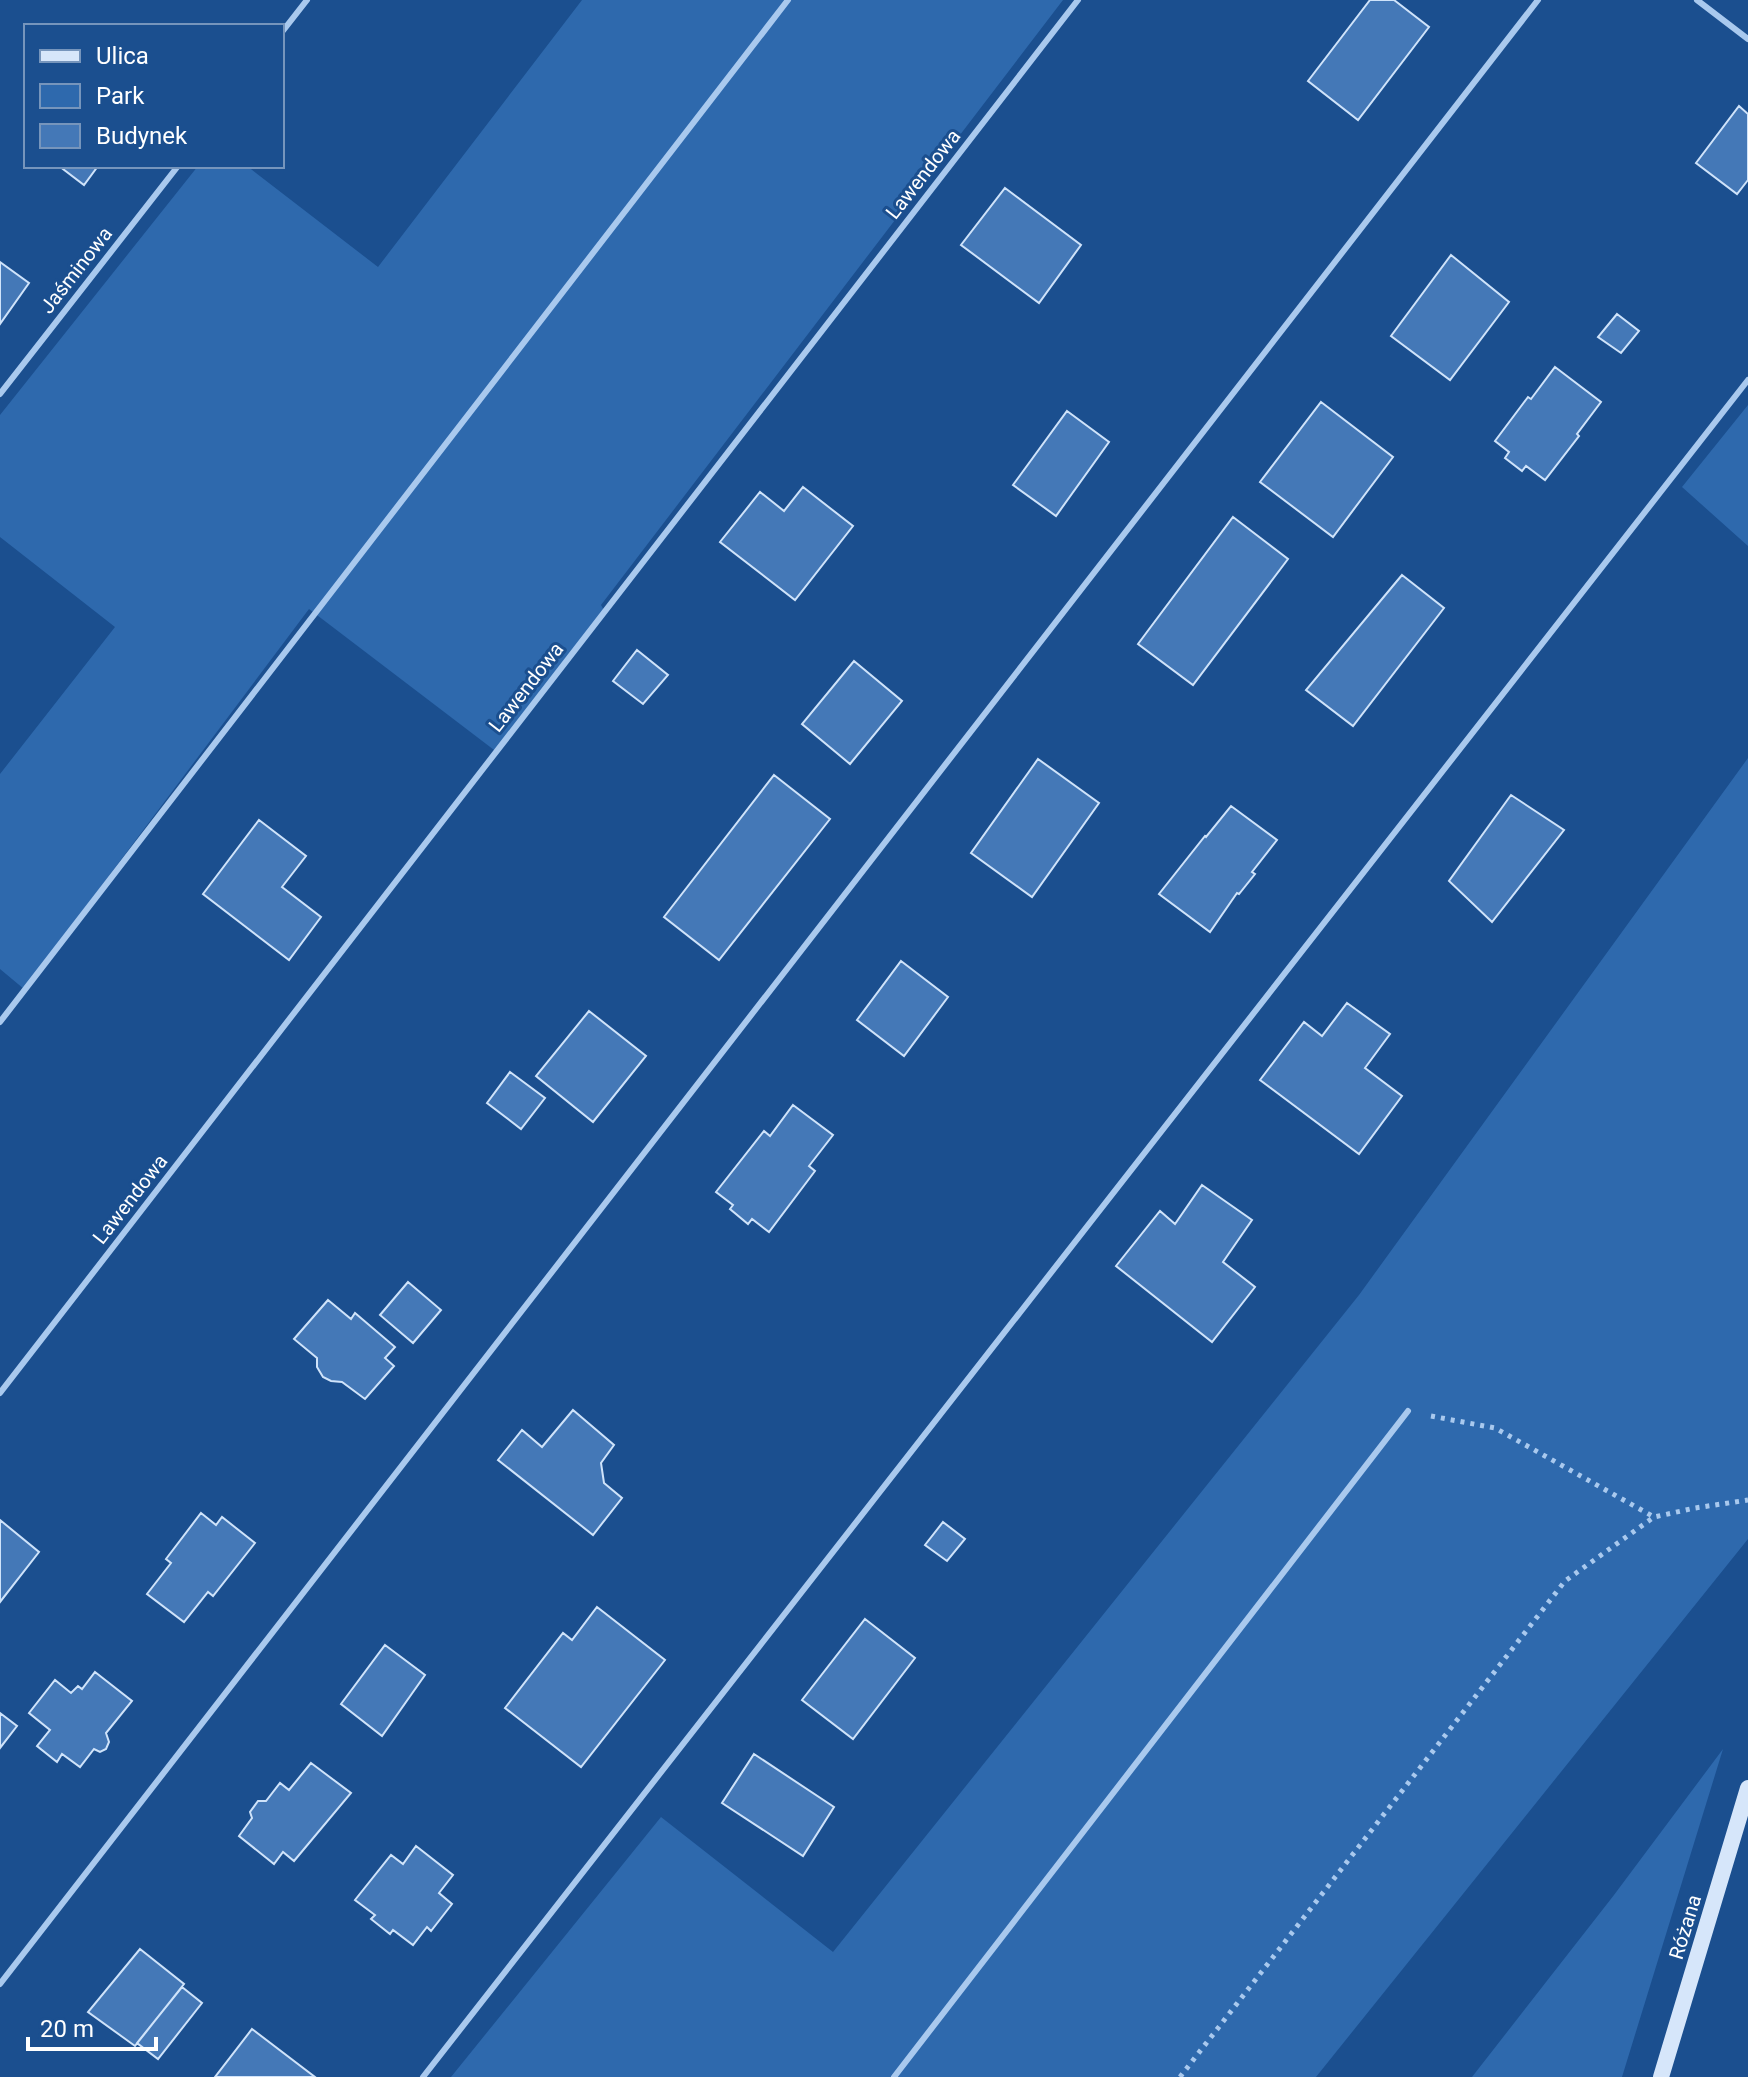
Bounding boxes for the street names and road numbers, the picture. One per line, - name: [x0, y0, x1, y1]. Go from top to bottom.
- street label: Lawendowa: [881, 124, 965, 224]
- street label: Jaśminowa: [35, 222, 117, 318]
- street label: Lawendowa: [484, 637, 568, 737]
- street label: Lawendowa: [88, 1149, 172, 1249]
- street label: Różana: [1664, 1892, 1706, 1962]

